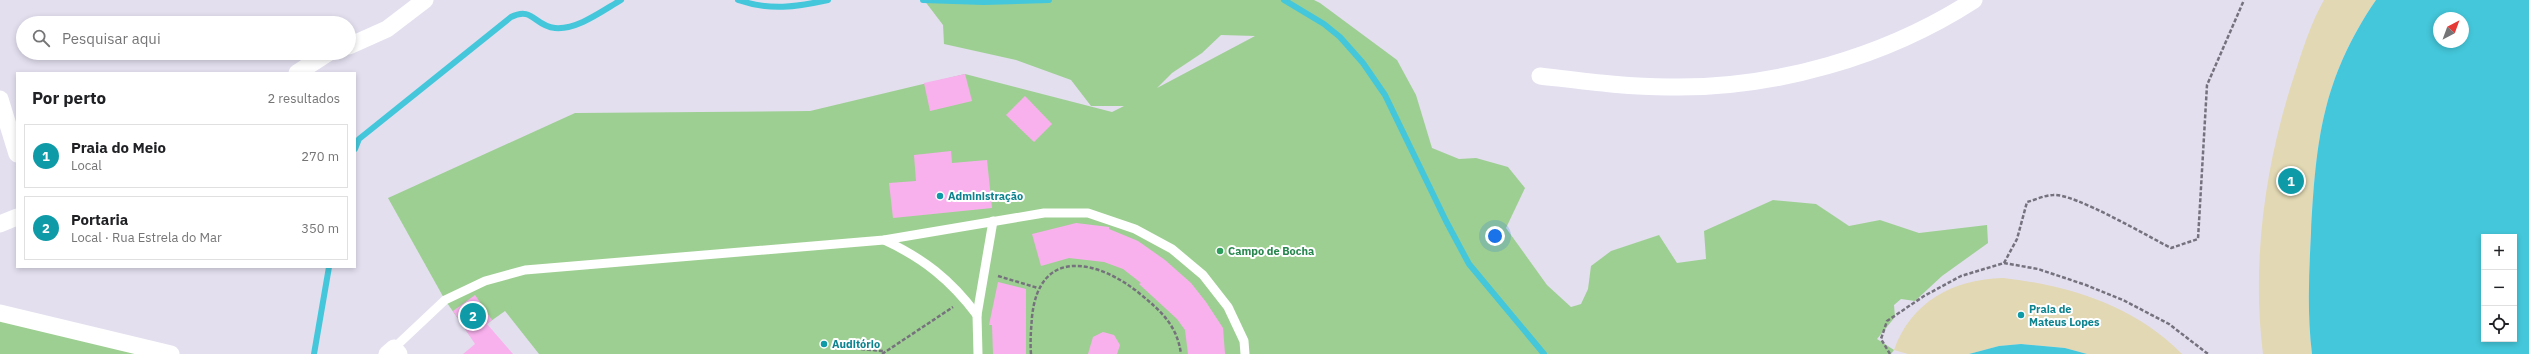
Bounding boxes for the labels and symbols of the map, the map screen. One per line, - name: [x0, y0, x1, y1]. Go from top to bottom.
- north arrow: [2433, 12, 2469, 48]
- pin: 1: [2278, 166, 2304, 196]
- place label: Administração: [948, 189, 1023, 203]
- marker: Administração: [935, 191, 945, 201]
- your location: [1485, 226, 1505, 246]
- place label: Campo de Bocha: [1228, 244, 1314, 258]
- marker: Campo de Bocha: [1215, 246, 1225, 256]
- pin: 2: [460, 301, 486, 331]
- place label: Praia de Mateus Lopes: [2029, 302, 2100, 329]
- marker: Praia de Mateus Lopes: [2016, 310, 2026, 320]
- place label: Auditório: [832, 337, 880, 351]
- marker: Auditório: [819, 339, 829, 349]

